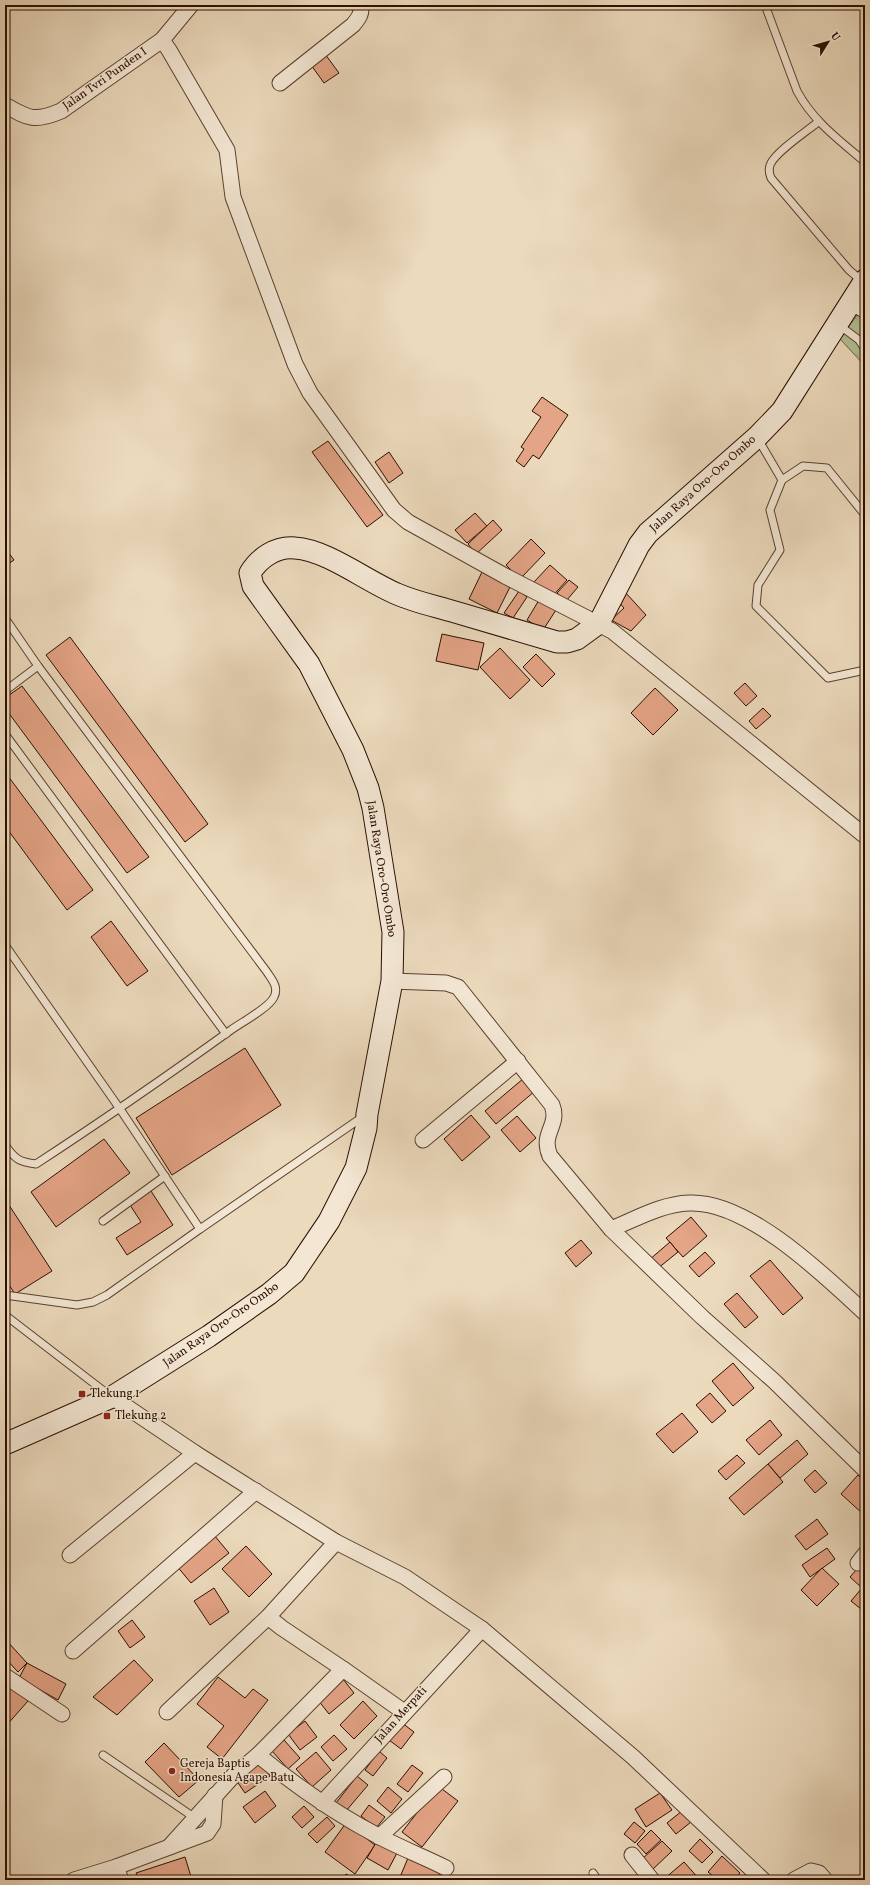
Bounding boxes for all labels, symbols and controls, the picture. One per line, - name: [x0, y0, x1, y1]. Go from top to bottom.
- north arrow: [808, 22, 848, 62]
- text: U: [827, 29, 843, 45]
- street label: Jalan Tvri Punden I: [60, 44, 150, 114]
- street label: Jalan Raya Oro-Oro Ombo: [646, 432, 760, 536]
- street label: Jalan Raya Oro-Oro Ombo: [362, 800, 400, 938]
- street label: Jalan Raya Oro-Oro Ombo: [160, 1279, 282, 1371]
- place label: Tlekung 1: [90, 1386, 140, 1402]
- marker: Tlekung 1: [77, 1389, 87, 1399]
- place label: Tlekung 2: [115, 1408, 167, 1424]
- marker: Tlekung 2: [102, 1411, 112, 1421]
- street label: Jalan Merpati: [371, 1683, 431, 1747]
- place label: Gereja Baptis Indonesia Agape Batu: [180, 1756, 295, 1786]
- marker: Gereja Baptis Indonesia Agape Batu: [167, 1766, 177, 1776]

